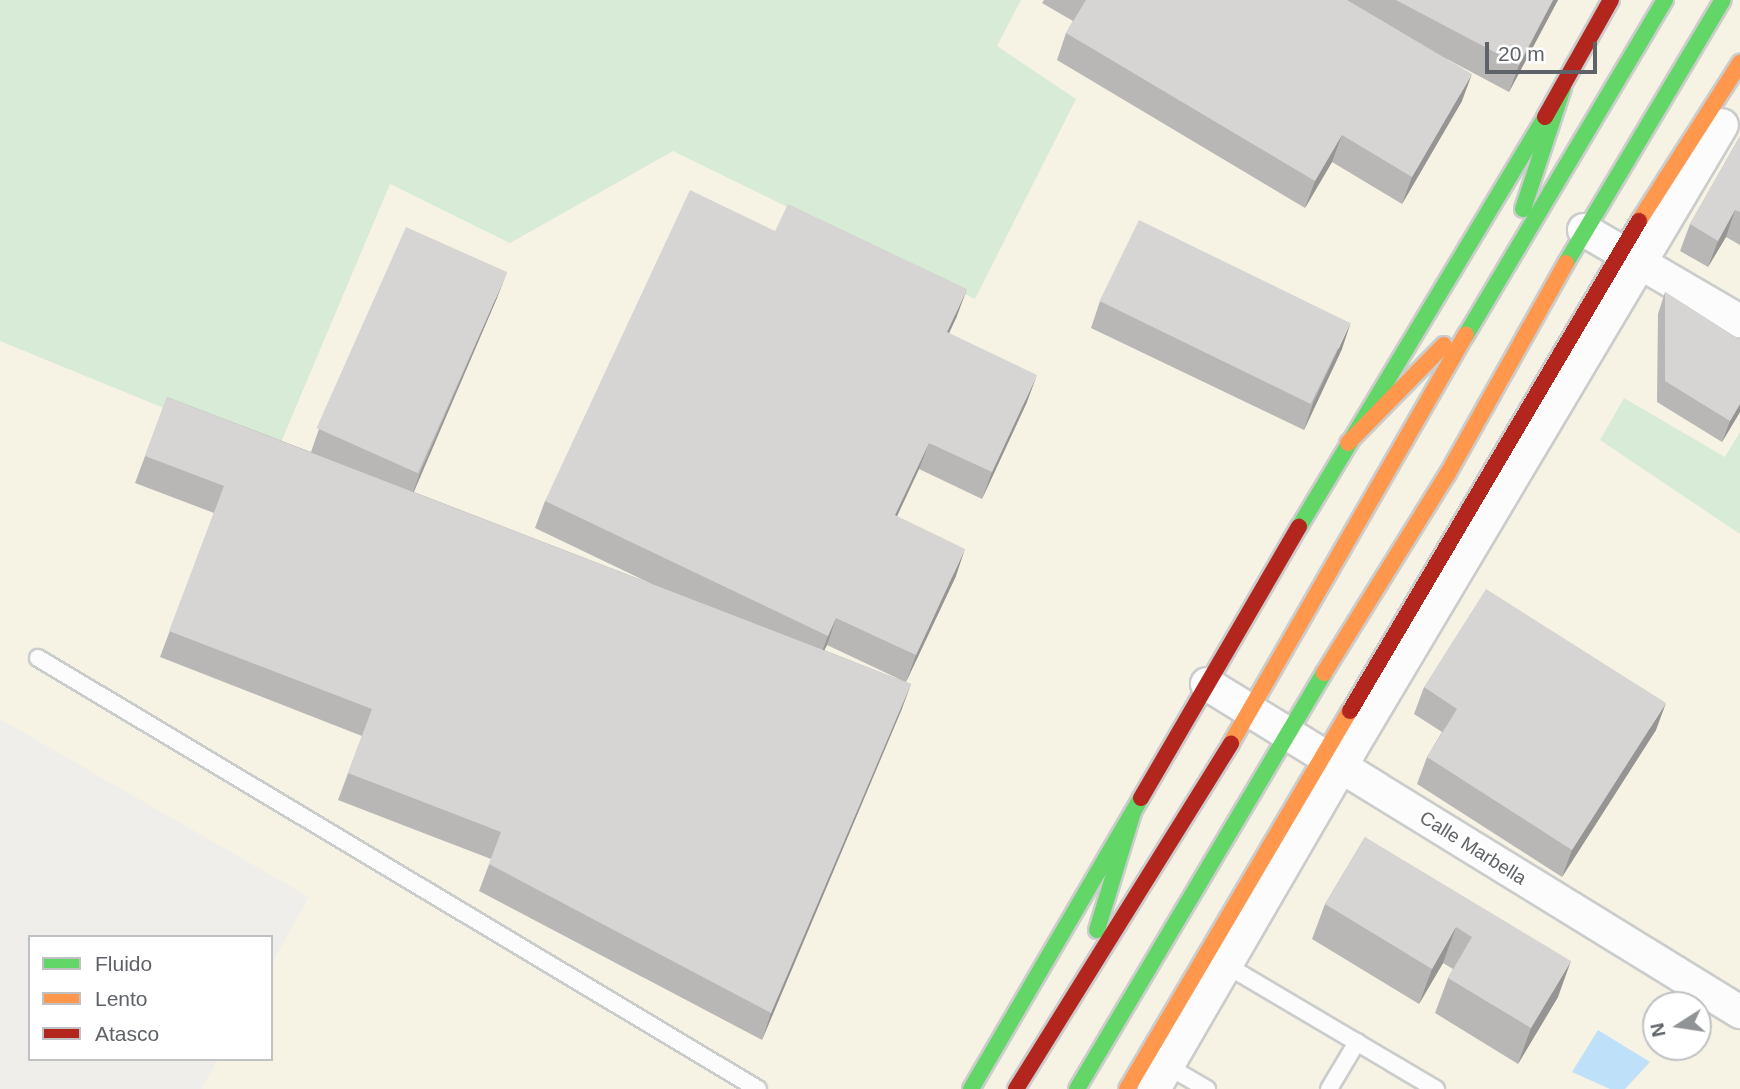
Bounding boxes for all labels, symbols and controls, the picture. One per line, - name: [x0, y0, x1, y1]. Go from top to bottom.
- scale bar: [1488, 28, 1600, 72]
- text: 20 m: [1498, 42, 1545, 65]
- street label: Calle Marbella: [1415, 806, 1531, 890]
- legend: [28, 935, 273, 1061]
- text: Fluido: [95, 952, 152, 975]
- text: Lento: [95, 987, 148, 1010]
- north arrow: [1642, 991, 1712, 1061]
- text: N: [1646, 1021, 1670, 1039]
- text: Atasco: [95, 1022, 159, 1045]

